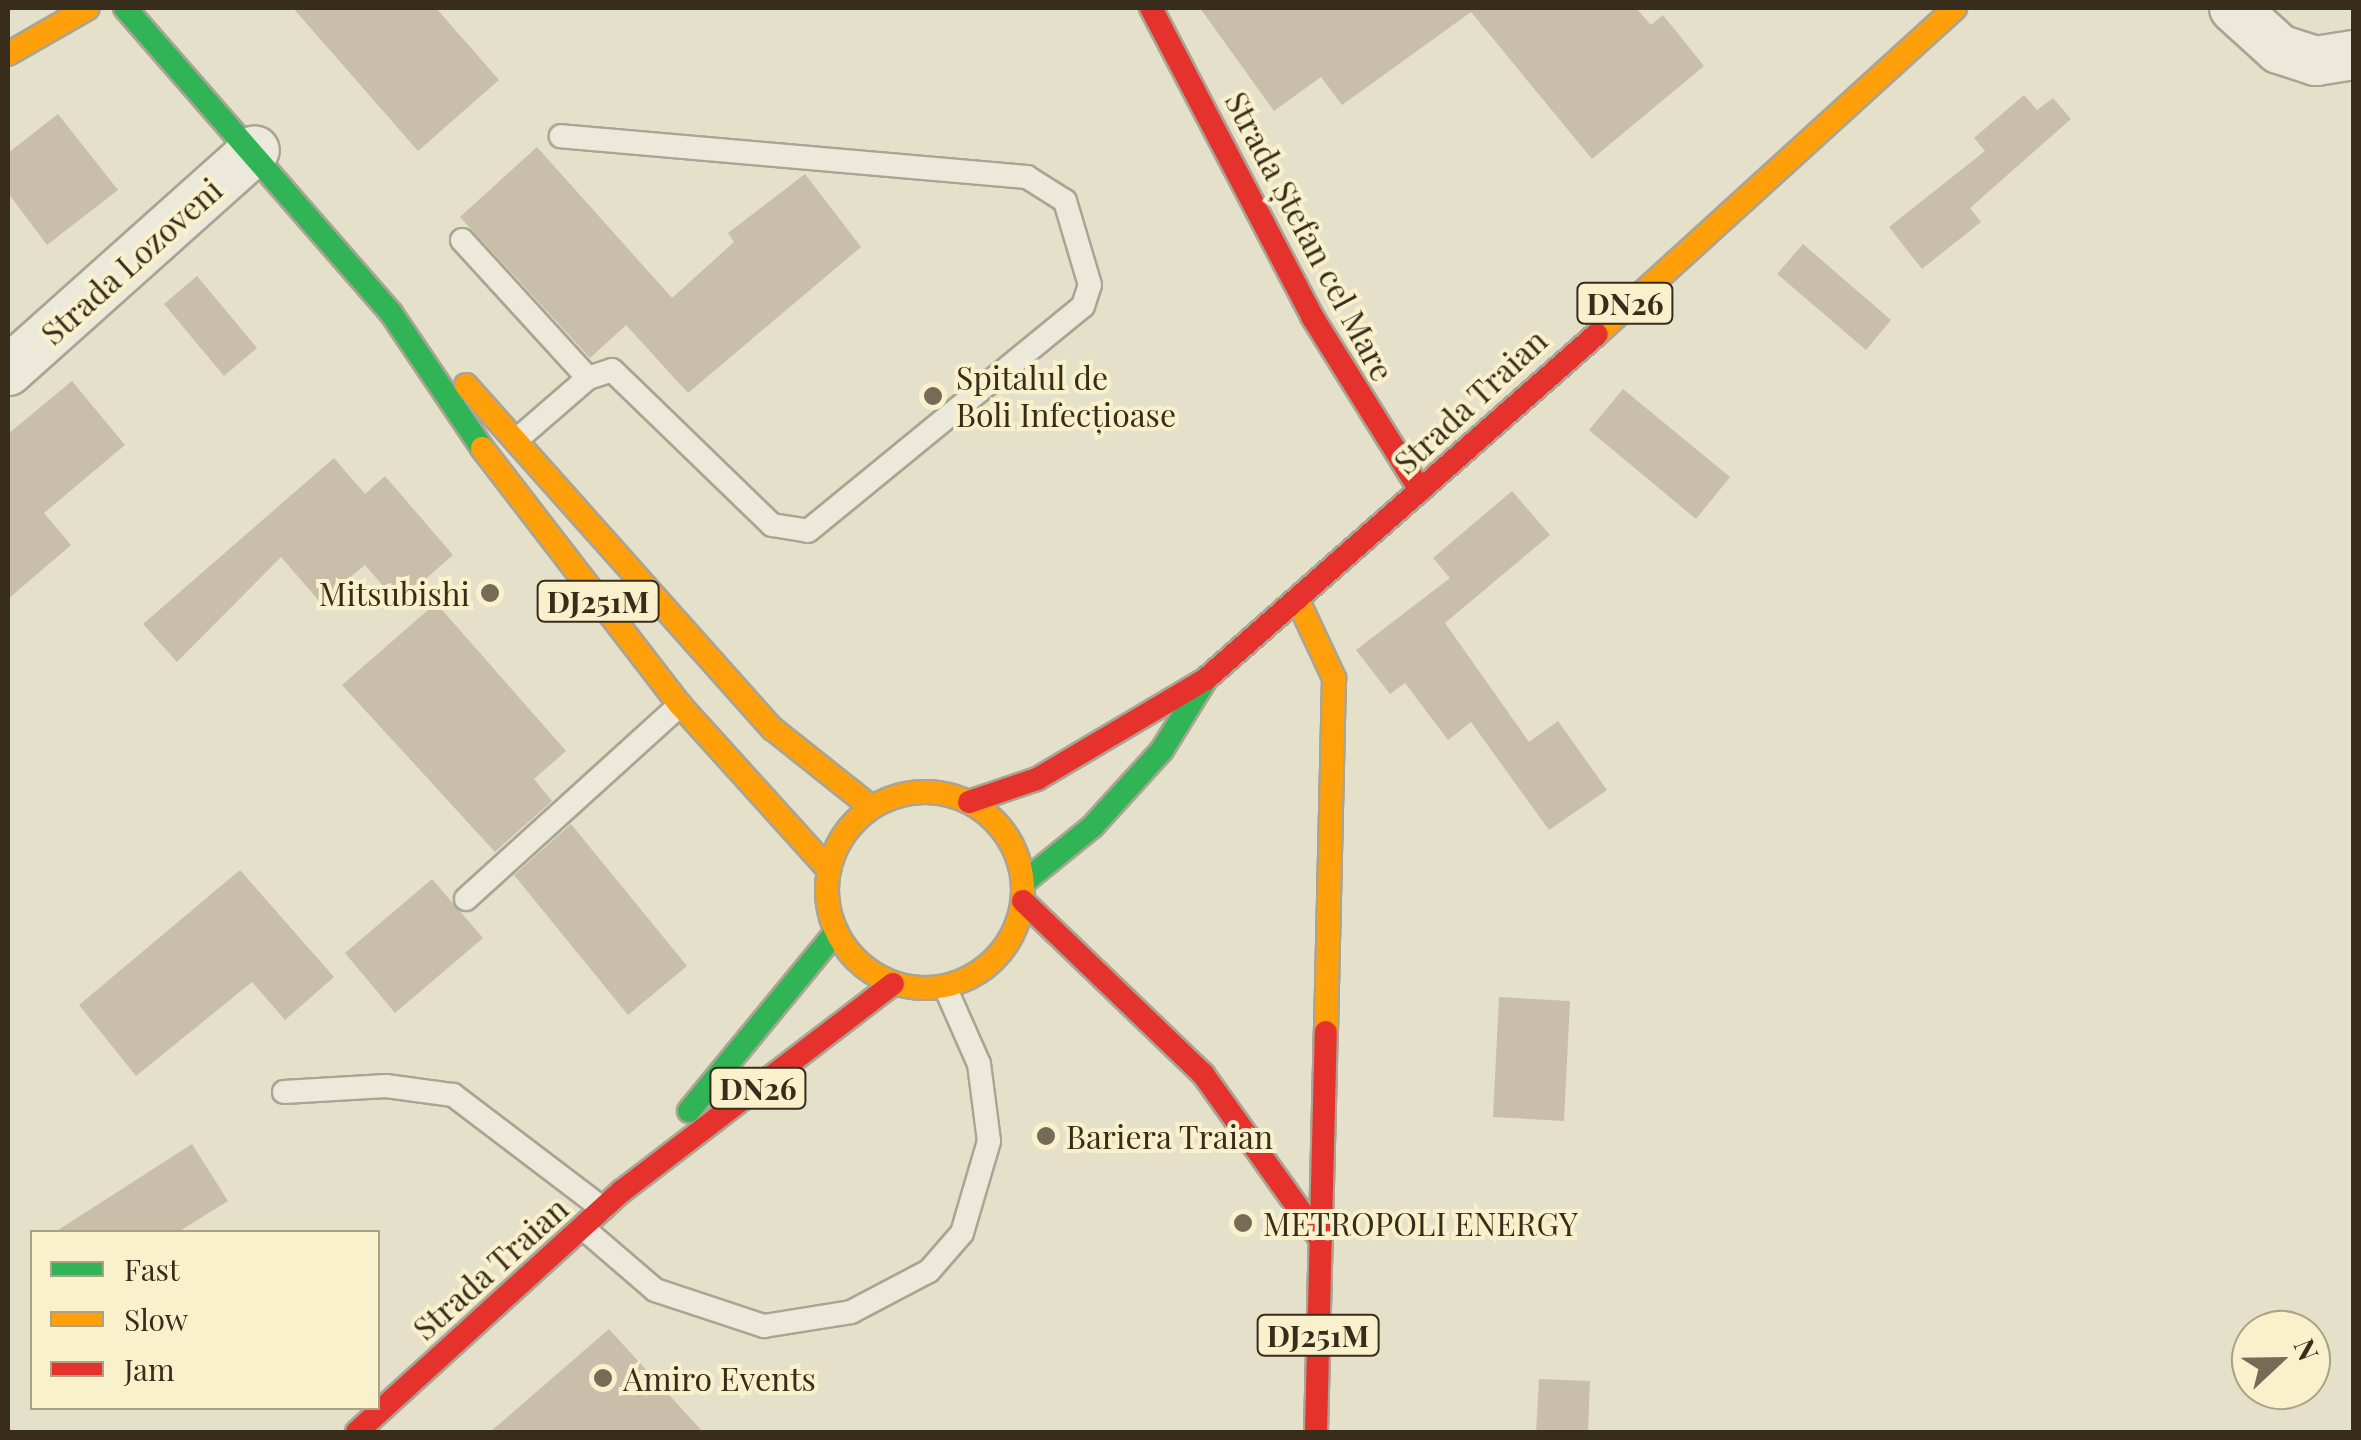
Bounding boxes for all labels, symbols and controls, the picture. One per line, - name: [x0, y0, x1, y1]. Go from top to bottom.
- street label: Strada Ștefan cel Mare: [1217, 85, 1403, 387]
- street label: Strada Lozoveni: [33, 170, 229, 352]
- road number: DN26: [1575, 278, 1675, 328]
- street label: Strada Traian: [1385, 320, 1555, 482]
- place label: Spitalul de Boli Infecțioase: [956, 359, 1176, 434]
- marker: Spitalul de Boli Infecțioase: [920, 383, 946, 409]
- place label: Mitsubishi: [319, 574, 470, 612]
- road number: DJ251M: [536, 576, 660, 626]
- marker: Mitsubishi: [479, 582, 501, 604]
- road number: DN26: [708, 1063, 808, 1113]
- place label: Bariera Traian: [1066, 1117, 1274, 1155]
- marker: Bariera Traian: [1035, 1125, 1057, 1147]
- street label: Strada Traian: [404, 1188, 576, 1348]
- place label: METROPOLI ENERGY: [1263, 1204, 1578, 1242]
- marker: METROPOLI ENERGY: [1232, 1212, 1254, 1234]
- legend: [30, 1230, 380, 1410]
- text: Fast: [124, 1249, 180, 1289]
- text: Slow: [124, 1299, 188, 1339]
- road number: DJ251M: [1256, 1310, 1380, 1360]
- north arrow: [2231, 1310, 2331, 1410]
- text: N: [2286, 1333, 2328, 1366]
- text: Jam: [124, 1349, 175, 1389]
- place label: Amiro Events: [623, 1359, 816, 1397]
- marker: Amiro Events: [592, 1367, 614, 1389]

